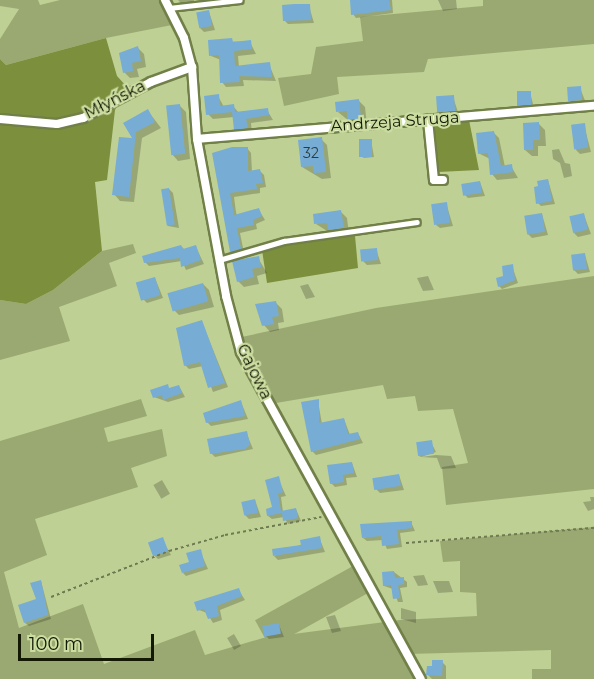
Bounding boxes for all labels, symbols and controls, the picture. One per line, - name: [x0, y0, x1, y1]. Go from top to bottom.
- street label: Młyńska: [81, 76, 149, 124]
- street label: Andrzeja Struga: [330, 108, 460, 136]
- house number: 32: [303, 145, 319, 161]
- street label: Gajowa: [232, 341, 276, 403]
- scale bar: [21, 622, 158, 660]
- text: 100 m: [29, 633, 83, 655]

